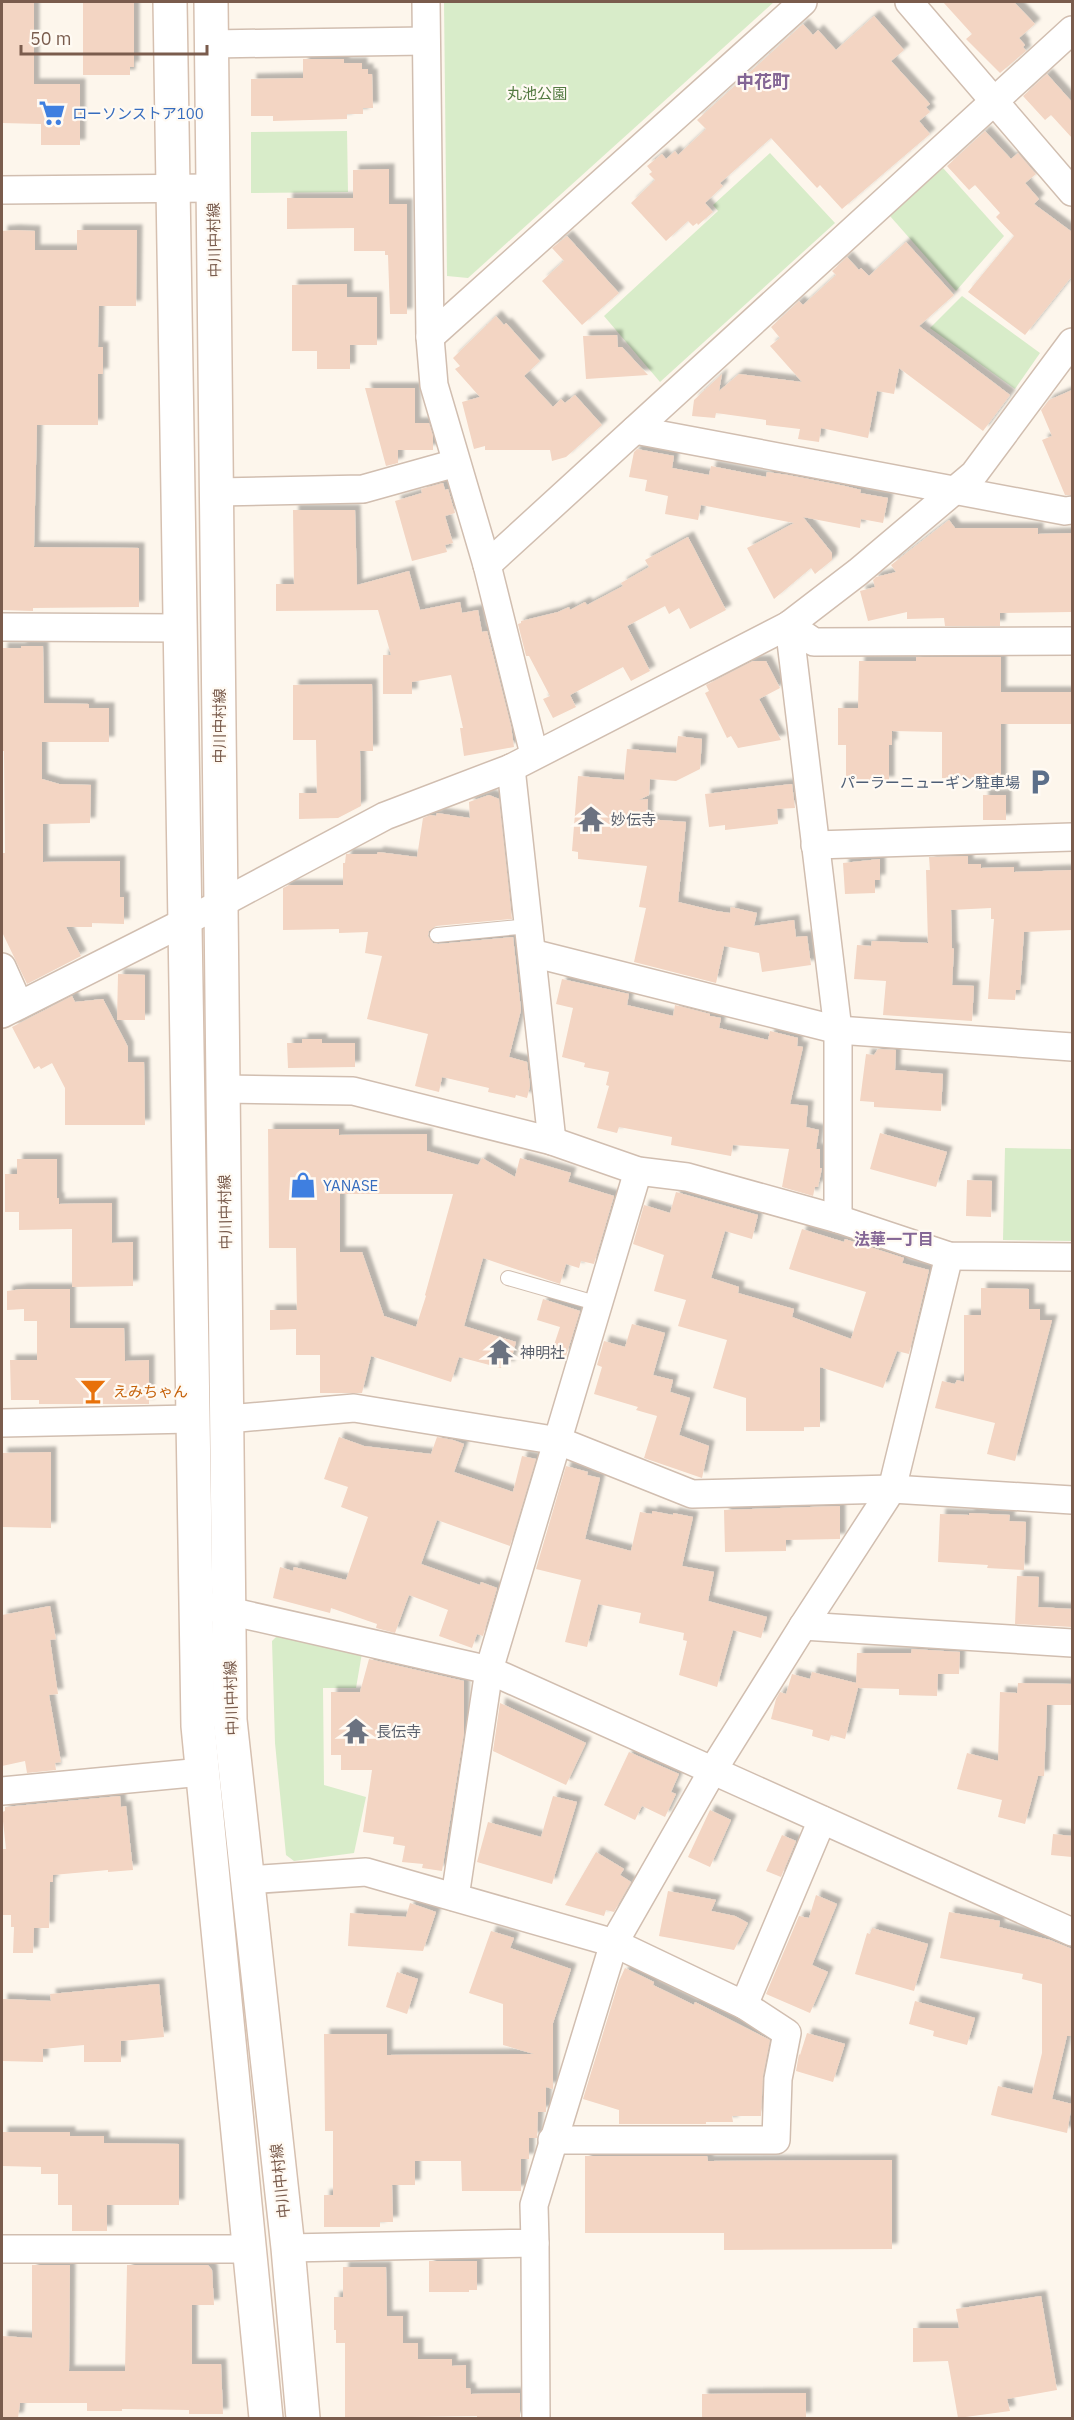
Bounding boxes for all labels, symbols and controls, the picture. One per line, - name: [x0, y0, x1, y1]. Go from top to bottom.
- scale bar: [21, 18, 207, 56]
- text: 50 m: [30, 27, 72, 50]
- district label: 中花町: [736, 70, 790, 93]
- park label: 丸池公園: [507, 84, 567, 103]
- supermarket icon: ローソンストア100: [37, 98, 67, 128]
- place label: ローソンストア100: [72, 104, 204, 123]
- street label: 中川中村線: [204, 202, 224, 278]
- street label: 中川中村線: [210, 688, 229, 764]
- parking icon: パーラーニューギン駐車場: [1025, 767, 1055, 797]
- place label: パーラーニューギン駐車場: [840, 773, 1020, 792]
- temple icon: 妙伝寺: [576, 804, 606, 834]
- place label: 妙伝寺: [611, 810, 656, 829]
- shop icon: YANASE: [288, 1170, 318, 1200]
- street label: 中川中村線: [215, 1174, 235, 1250]
- place label: YANASE: [323, 1176, 378, 1195]
- district label: 法華一丁目: [854, 1229, 934, 1249]
- temple icon: 神明社: [485, 1337, 515, 1367]
- place label: 神明社: [520, 1343, 565, 1362]
- bar icon: えみちゃん: [78, 1376, 108, 1406]
- place label: えみちゃん: [113, 1382, 188, 1401]
- street label: 中川中村線: [220, 1660, 242, 1736]
- temple icon: 長伝寺: [341, 1716, 371, 1746]
- place label: 長伝寺: [376, 1722, 421, 1741]
- street label: 中川中村線: [267, 2143, 293, 2219]

